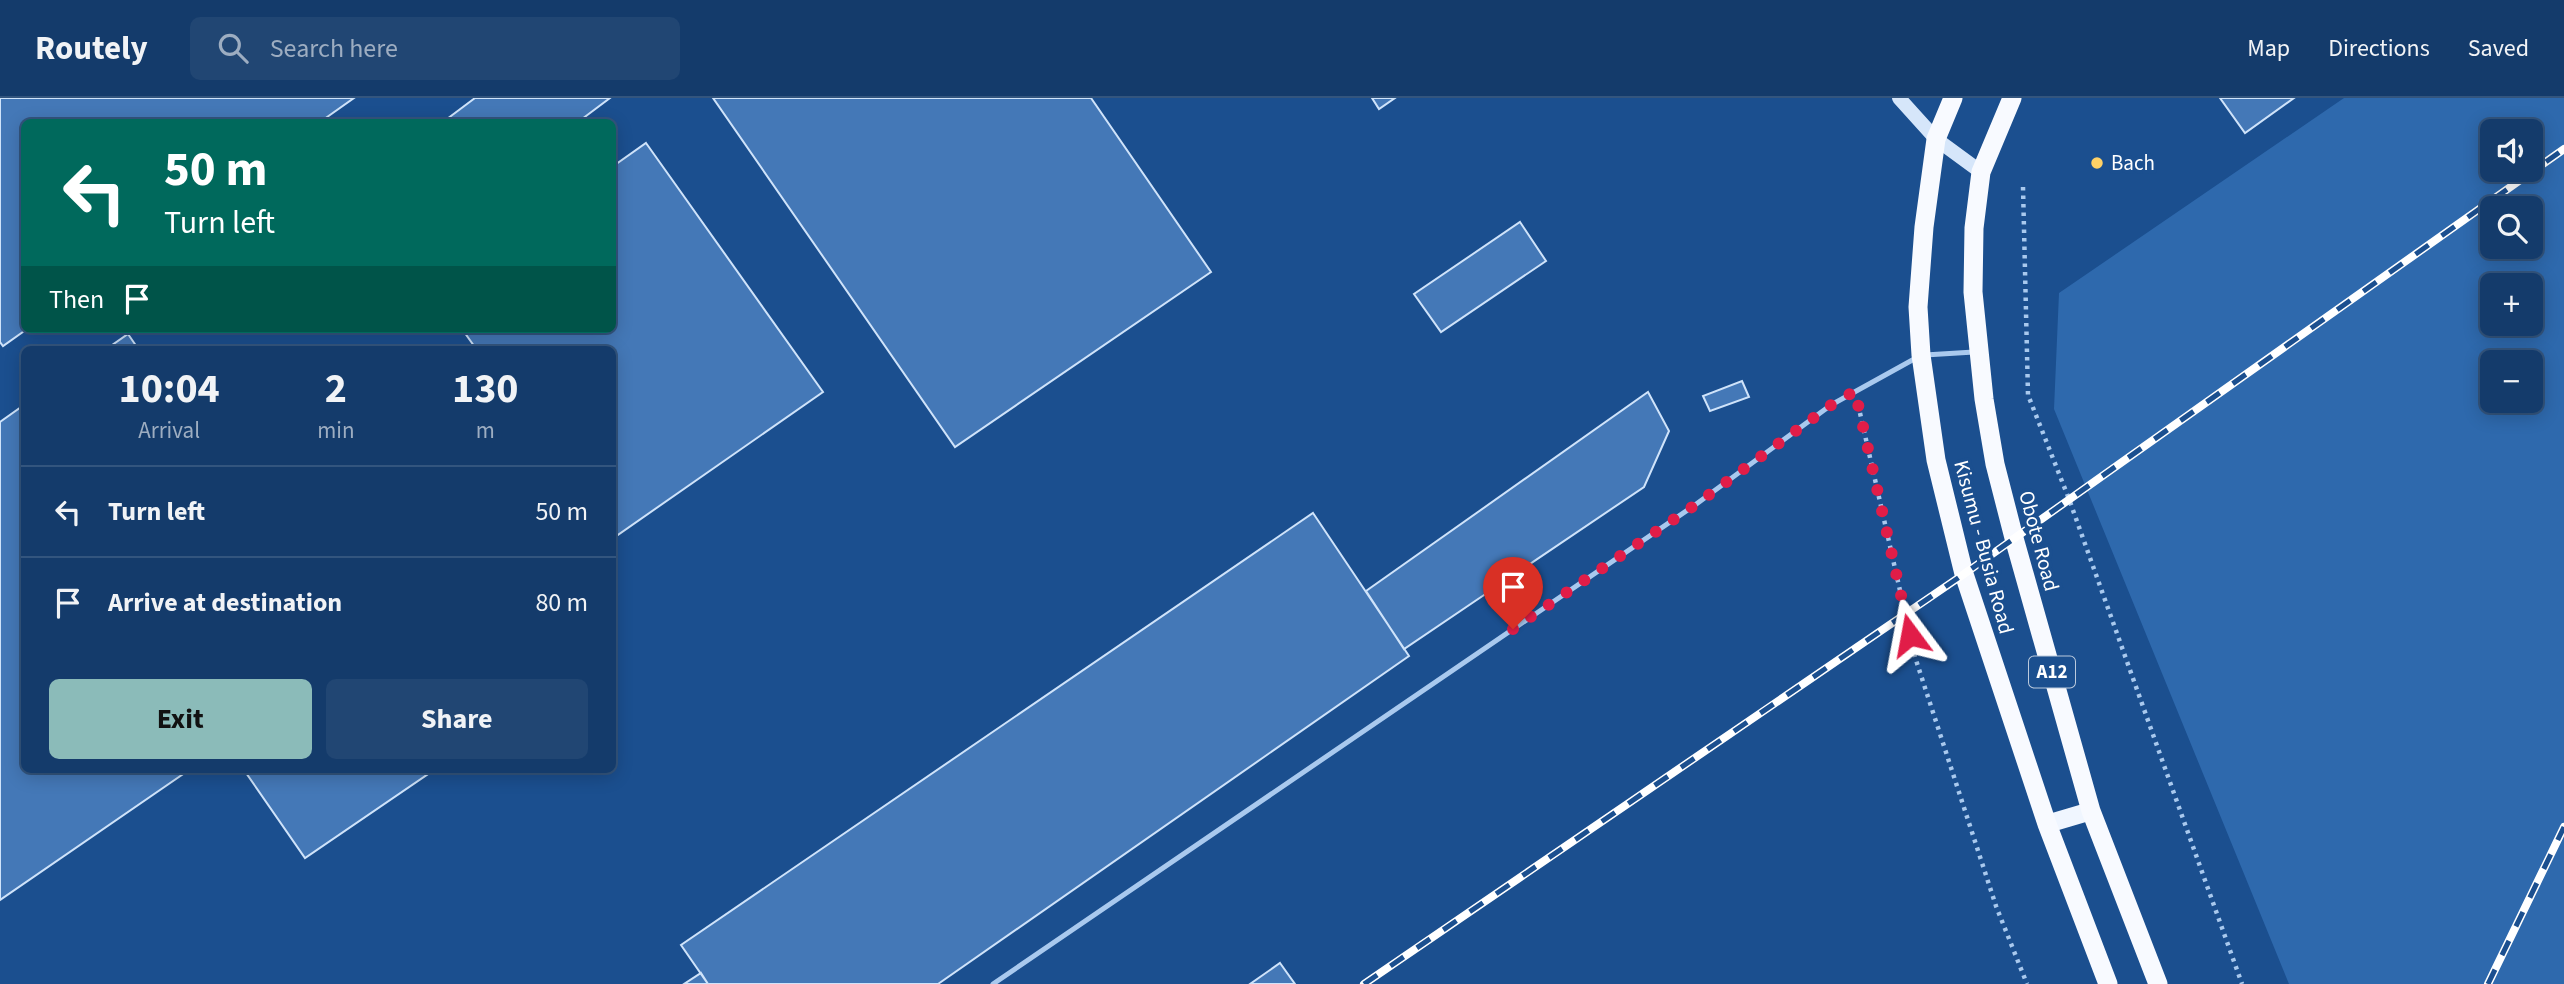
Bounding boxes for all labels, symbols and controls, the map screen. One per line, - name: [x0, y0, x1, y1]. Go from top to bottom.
- search box: [190, 17, 680, 80]
- text: Routely: [35, 25, 148, 72]
- icon: search: [214, 29, 252, 67]
- text: Search here: [270, 30, 398, 67]
- text: Map: [2247, 31, 2290, 66]
- text: Directions: [2328, 31, 2430, 66]
- text: Saved: [2468, 31, 2529, 66]
- map controls: [2480, 119, 2543, 413]
- button: sound: [2480, 119, 2543, 182]
- text: 50 m: [164, 135, 268, 205]
- icon: left: [49, 147, 140, 238]
- place label: Bach: [2111, 148, 2155, 178]
- marker: Bach: [2089, 155, 2105, 171]
- button: search: [2480, 196, 2543, 259]
- text: Turn left: [164, 200, 275, 246]
- button: +: [2480, 273, 2543, 336]
- icon: arrive: [118, 280, 156, 318]
- text: Then: [49, 281, 104, 318]
- button: −: [2480, 350, 2543, 413]
- text: 10:04: [118, 359, 220, 419]
- text: 2: [325, 359, 347, 419]
- text: 130: [452, 359, 519, 419]
- text: Arrival: [138, 414, 200, 447]
- text: min: [317, 414, 355, 447]
- text: m: [476, 414, 495, 447]
- street label: Kisumu - Busia Road: [1946, 457, 2022, 637]
- street label: Obote Road: [2011, 487, 2067, 595]
- icon: left: [49, 493, 87, 531]
- text: Turn left: [108, 493, 205, 530]
- text: 50 m: [535, 493, 588, 530]
- pin: [1483, 557, 1543, 629]
- icon: arrive: [1494, 568, 1532, 606]
- icon: arrive: [49, 584, 87, 622]
- text: Arrive at destination: [108, 584, 342, 621]
- text: 80 m: [535, 584, 588, 621]
- position arrow: [1873, 598, 1947, 672]
- road number: A12: [2029, 656, 2075, 688]
- button: Exit: [49, 679, 312, 759]
- button: Share: [326, 679, 588, 759]

